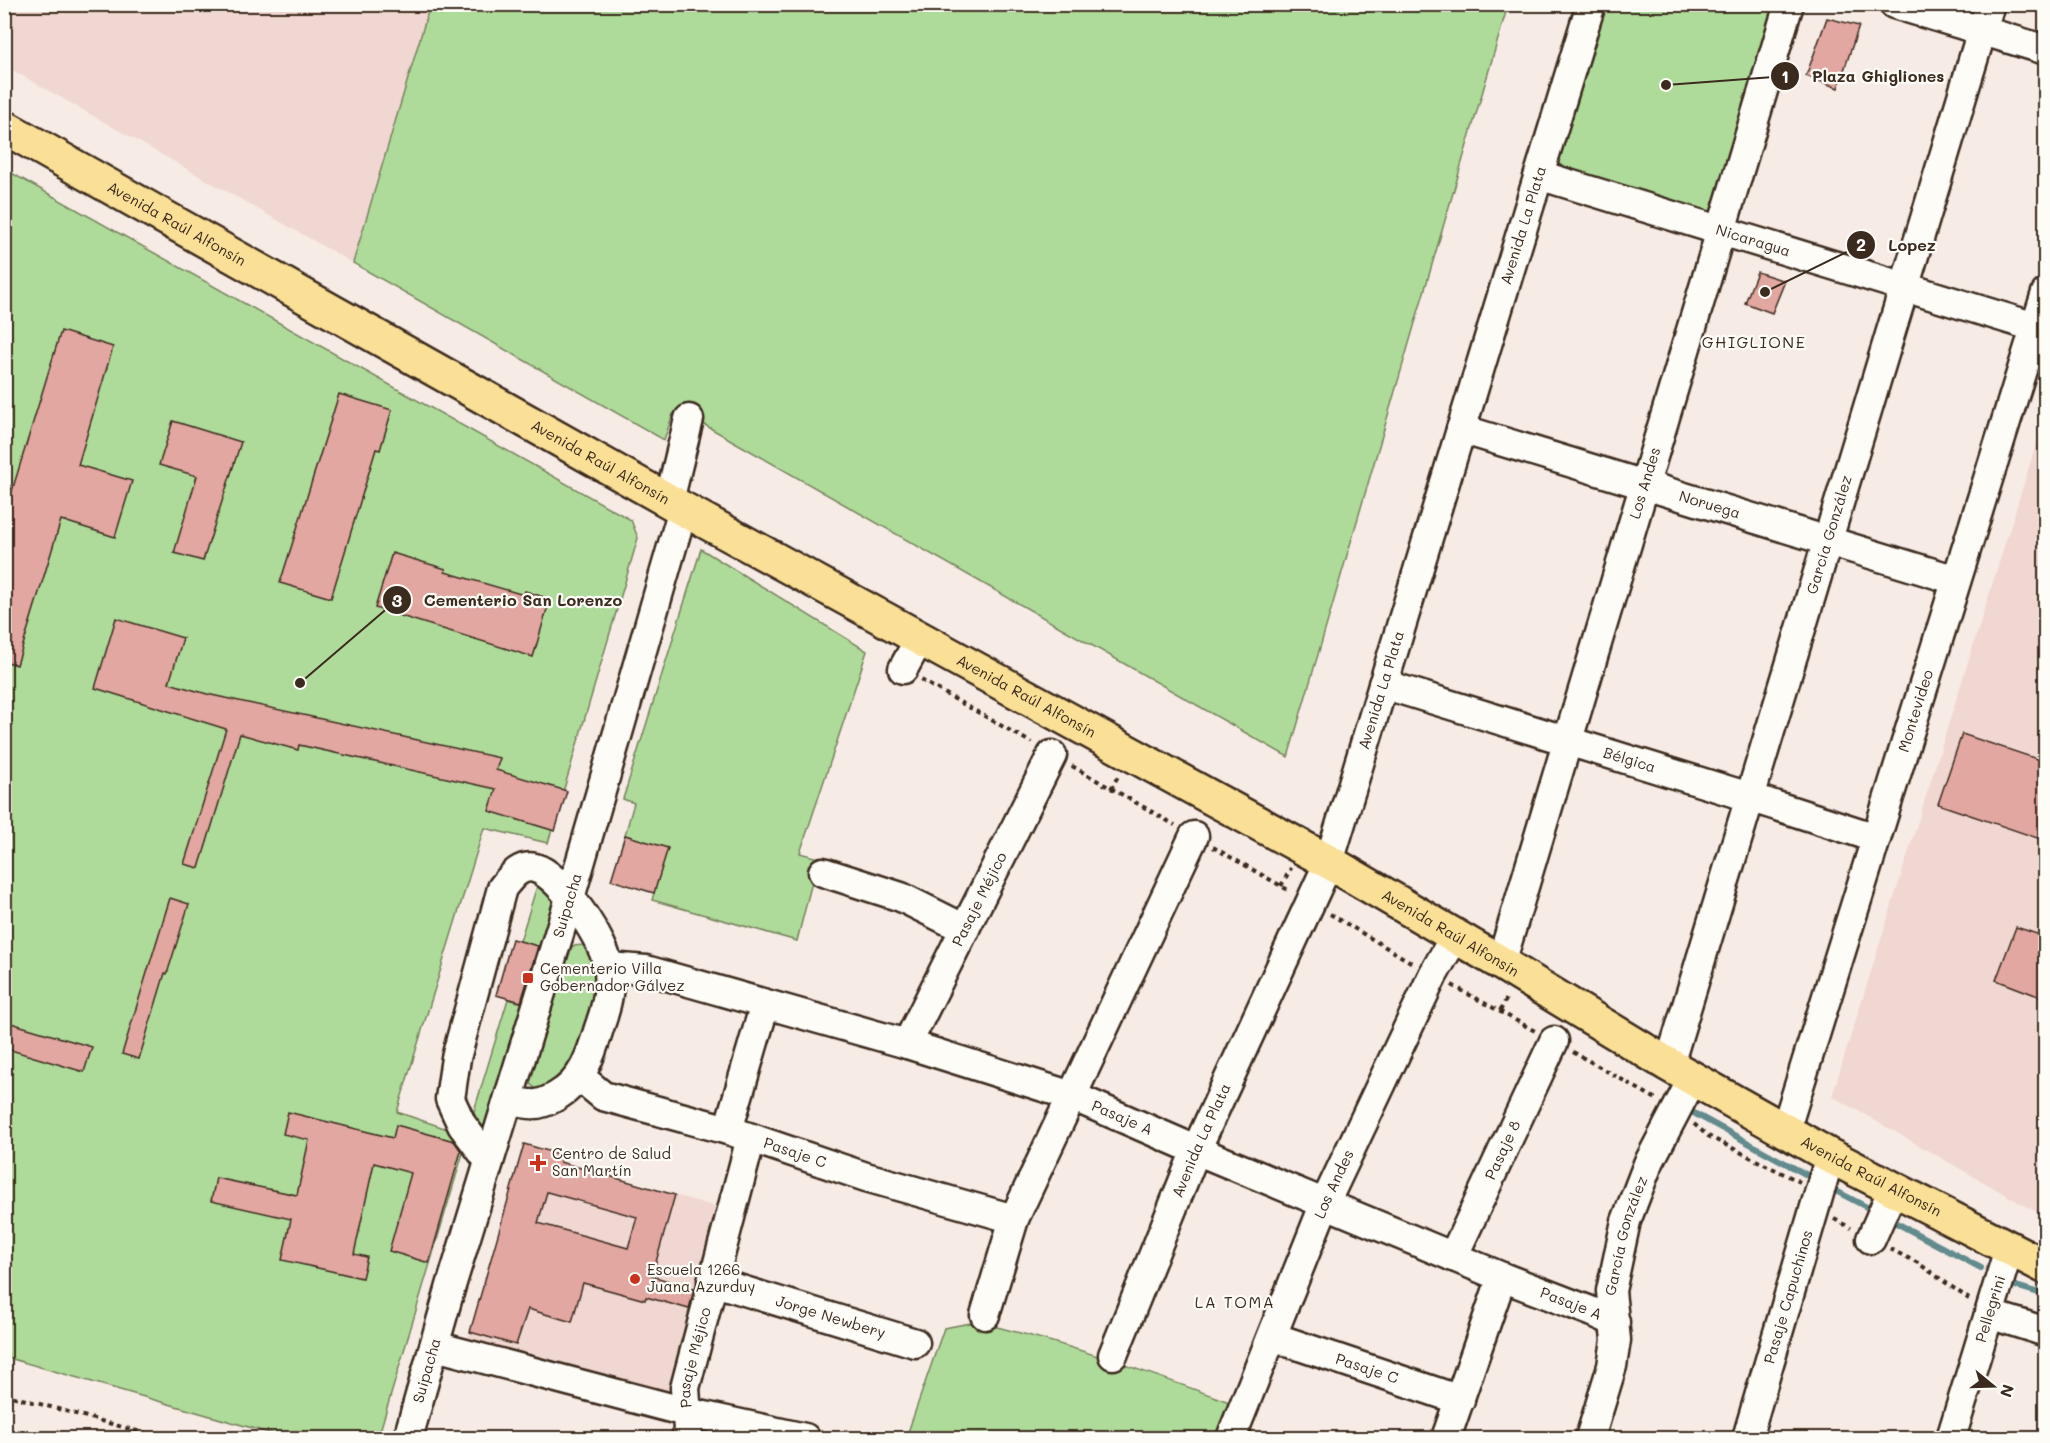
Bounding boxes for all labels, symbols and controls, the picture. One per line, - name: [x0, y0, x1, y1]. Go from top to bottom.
- callout: Plaza Ghigliones: [1770, 59, 1956, 93]
- text: 1: [1781, 64, 1789, 88]
- text: Plaza Ghigliones: [1812, 65, 1944, 86]
- street label: Avenida La Plata: [1495, 163, 1550, 287]
- street label: Avenida Raúl Alfonsín: [104, 176, 250, 270]
- street label: Nicaragua: [1714, 219, 1793, 261]
- callout: Lopez: [1846, 228, 1948, 262]
- text: 2: [1856, 232, 1866, 256]
- text: Lopez: [1888, 234, 1936, 255]
- district label: GHIGLIONE: [1702, 331, 1806, 352]
- street label: Avenida Raúl Alfonsín: [528, 415, 674, 508]
- street label: Los Andes: [1624, 445, 1664, 521]
- street label: García González: [1801, 473, 1856, 596]
- street label: Noruega: [1677, 485, 1743, 523]
- callout: Cementerio San Lorenzo: [382, 583, 634, 617]
- text: 3: [392, 588, 403, 612]
- text: Cementerio San Lorenzo: [424, 589, 622, 610]
- street label: Avenida La Plata: [1353, 628, 1408, 752]
- street label: Avenida Raúl Alfonsín: [953, 649, 1100, 742]
- street label: Montevideo: [1893, 667, 1937, 754]
- street label: Bélgica: [1601, 742, 1659, 777]
- street label: Pasaje Méjico: [947, 848, 1011, 949]
- street label: Suipacha: [547, 870, 586, 940]
- street label: Avenida Raúl Alfonsín: [1379, 884, 1523, 981]
- place label: Cementerio Villa Gobernador Gálvez: [540, 958, 685, 995]
- marker: Cementerio Villa Gobernador Gálvez: [521, 971, 535, 985]
- street label: Avenida La Plata: [1167, 1080, 1235, 1200]
- street label: Pasaje A: [1089, 1095, 1156, 1139]
- street label: Pasaje 8: [1480, 1117, 1525, 1183]
- street label: Avenida Raúl Alfonsín: [1798, 1131, 1945, 1221]
- street label: Pasaje C: [761, 1132, 829, 1172]
- place label: Centro de Salud San Martín: [552, 1143, 671, 1180]
- street label: Los Andes: [1309, 1146, 1358, 1221]
- marker: Centro de Salud San Martín: [529, 1154, 547, 1172]
- street label: García González: [1599, 1173, 1651, 1297]
- street label: Pasaje Capuchinos: [1758, 1228, 1817, 1366]
- place label: Escuela 1266 Juana Azurduy: [647, 1259, 755, 1296]
- marker: Escuela 1266 Juana Azurduy: [628, 1272, 642, 1286]
- street label: Pellegrini: [1970, 1273, 2009, 1345]
- street label: Pasaje A: [1538, 1282, 1606, 1324]
- street label: Jorge Newbery: [774, 1290, 888, 1342]
- district label: LA TOMA: [1195, 1291, 1275, 1312]
- street label: Pasaje Méjico: [674, 1305, 715, 1409]
- street label: Suipacha: [407, 1336, 445, 1405]
- street label: Pasaje C: [1333, 1348, 1401, 1388]
- north arrow: [1963, 1356, 2023, 1416]
- text: N: [1996, 1382, 2020, 1400]

